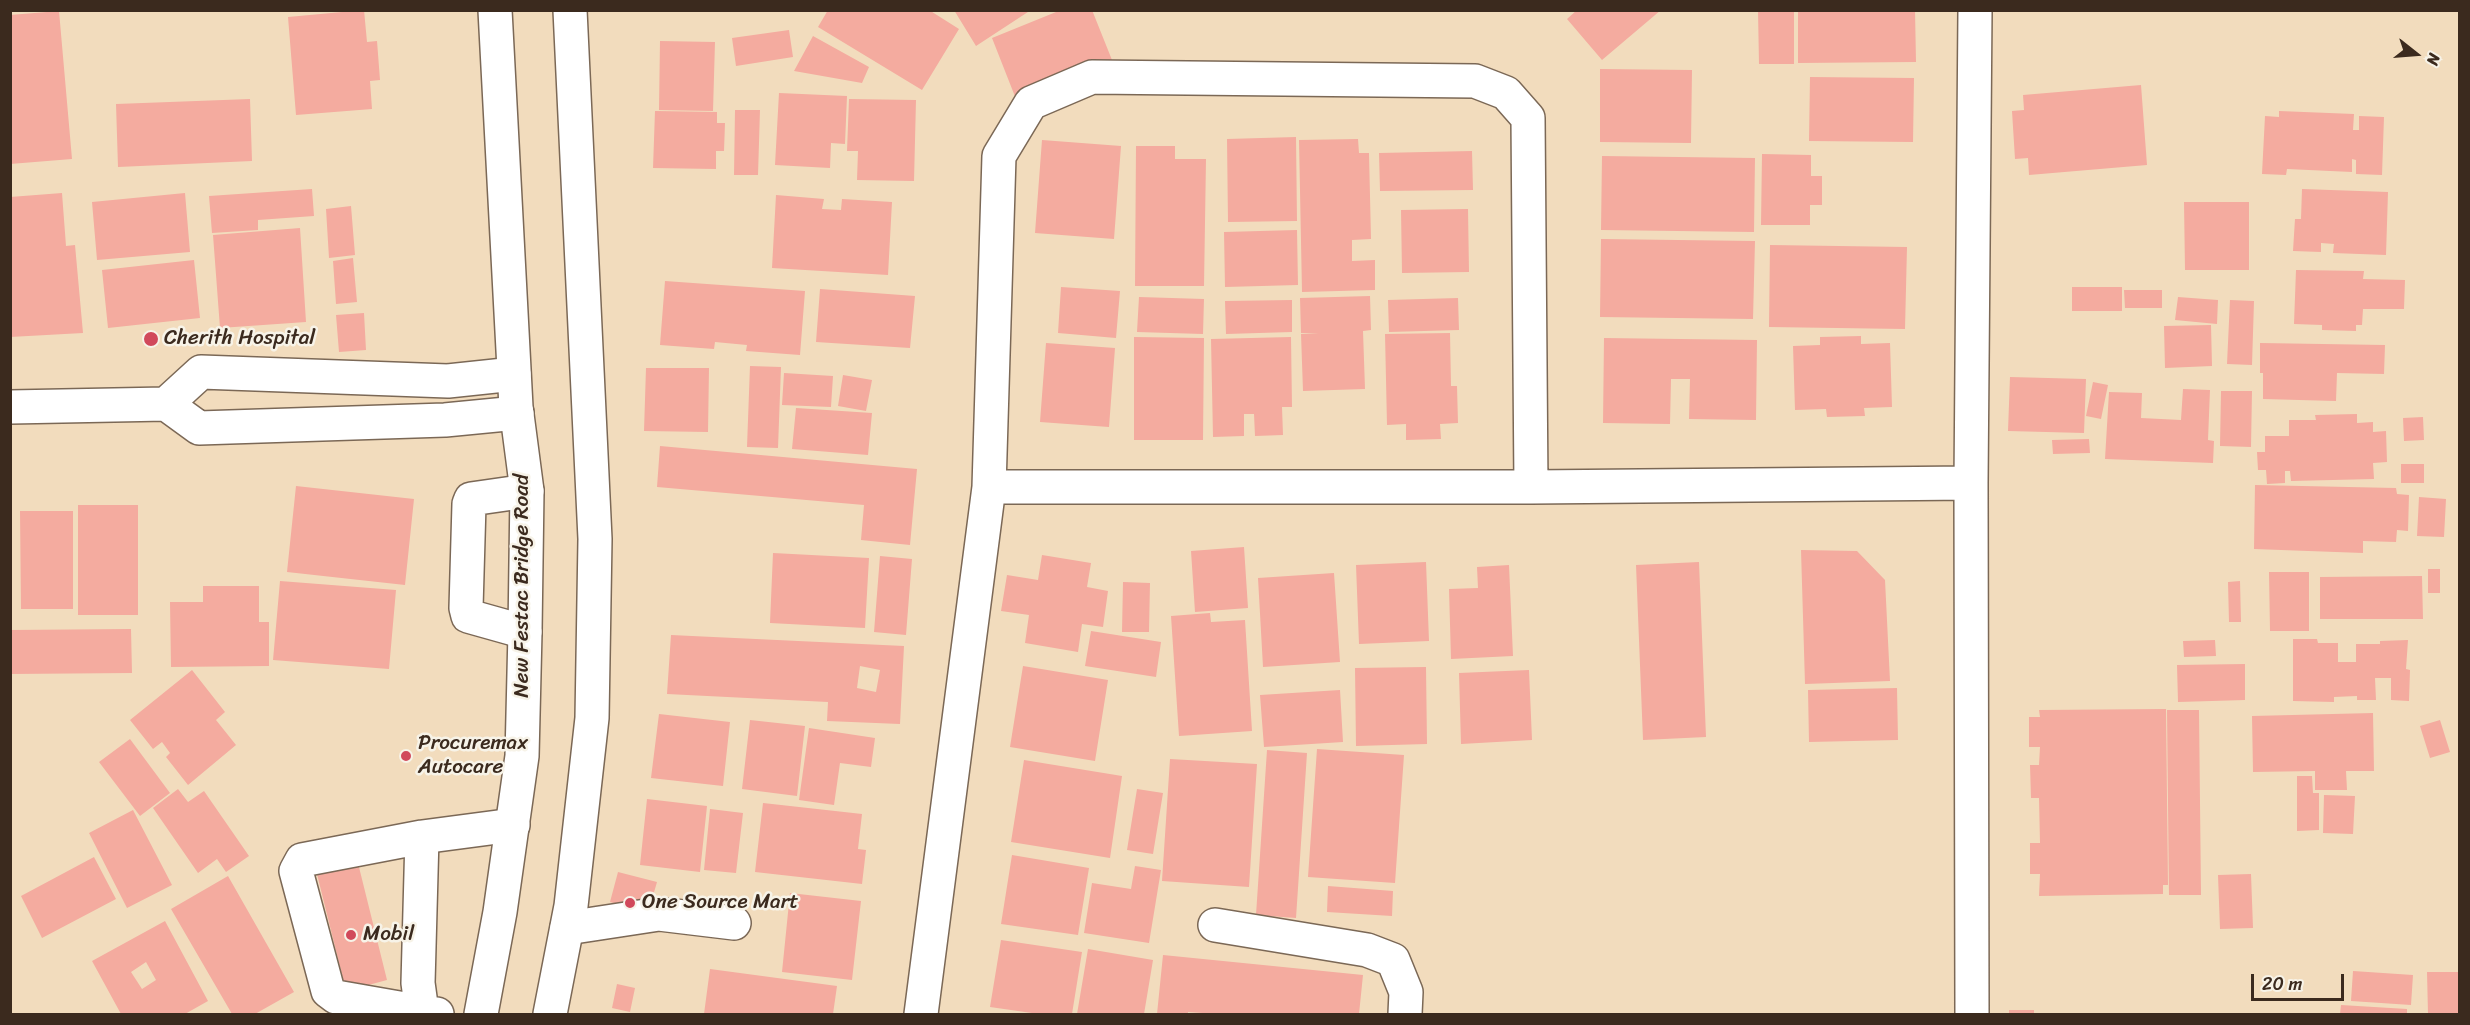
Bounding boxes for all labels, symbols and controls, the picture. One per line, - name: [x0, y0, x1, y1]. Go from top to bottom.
- north arrow: [2386, 24, 2446, 84]
- text: N: [2418, 50, 2449, 69]
- place label: Cherith Hospital: [164, 326, 315, 352]
- marker: Cherith Hospital: [142, 330, 160, 348]
- street label: New Festac Bridge Road: [510, 474, 536, 698]
- place label: Procuremax Autocare: [418, 731, 528, 781]
- marker: Procuremax Autocare: [399, 749, 413, 763]
- place label: One Source Mart: [642, 890, 798, 916]
- marker: One Source Mart: [623, 896, 637, 910]
- place label: Mobil: [363, 922, 414, 948]
- marker: Mobil: [344, 928, 358, 942]
- scale bar: [2254, 962, 2347, 1000]
- text: 20 m: [2262, 968, 2302, 1000]

